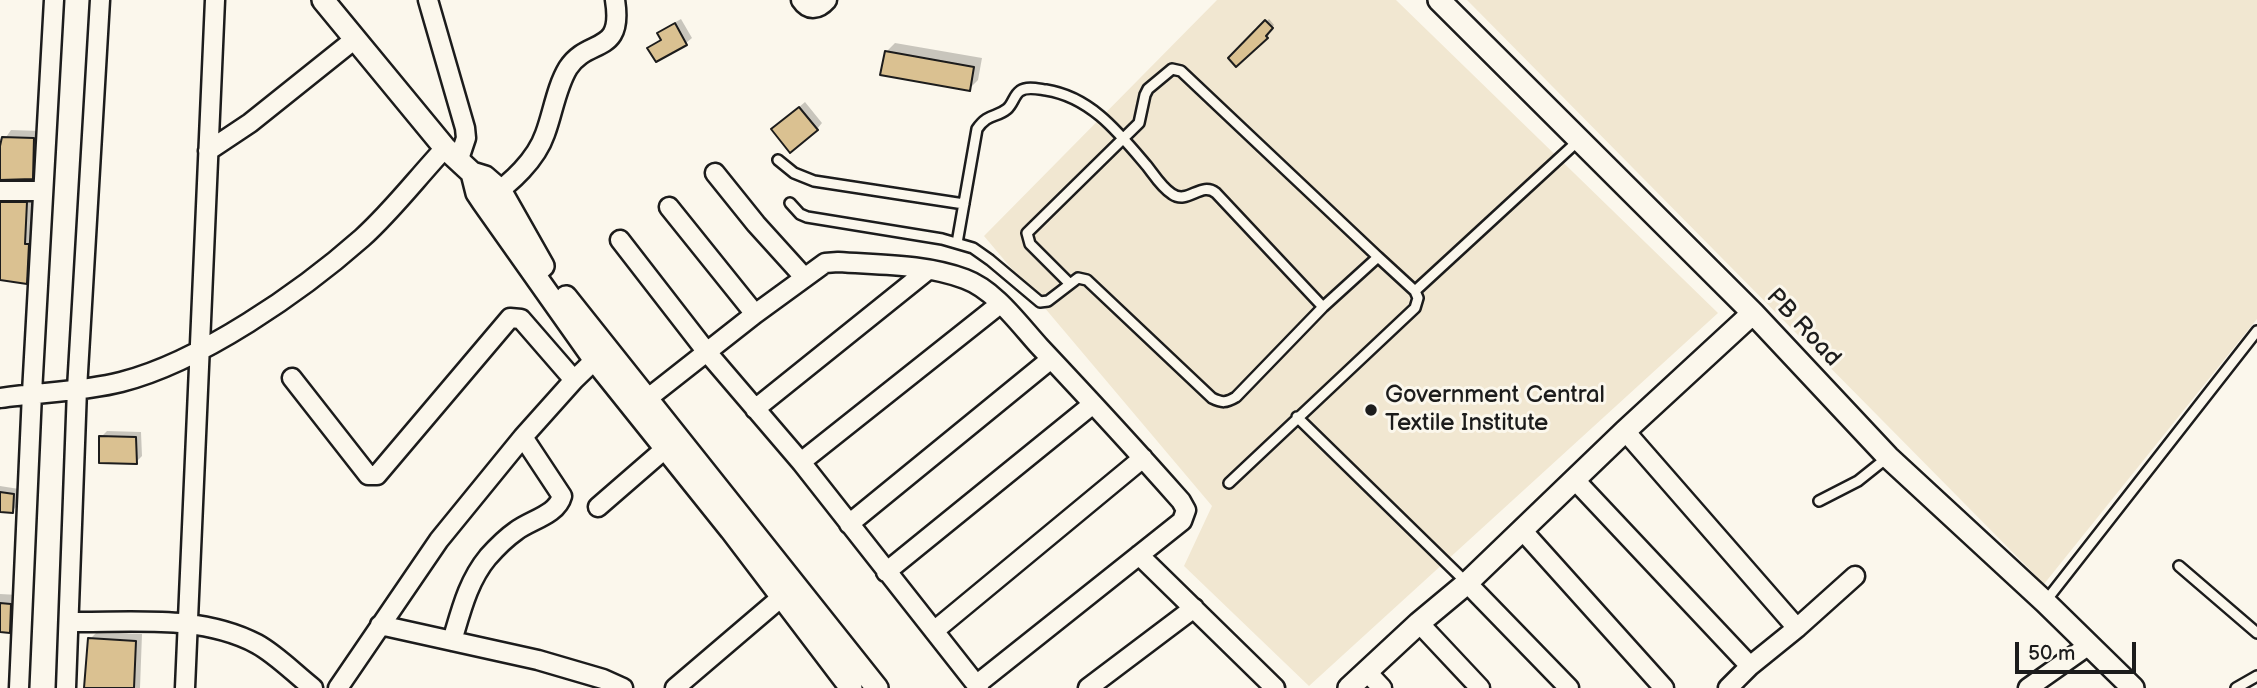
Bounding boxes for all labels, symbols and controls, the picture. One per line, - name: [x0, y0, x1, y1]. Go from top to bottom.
- street label: PB Road: [1760, 283, 1846, 373]
- place label: Government Central Textile Institute: [1385, 382, 1605, 438]
- marker: Government Central Textile Institute: [1363, 402, 1379, 418]
- scale bar: [2019, 628, 2140, 672]
- text: 50 m: [2028, 641, 2075, 666]

